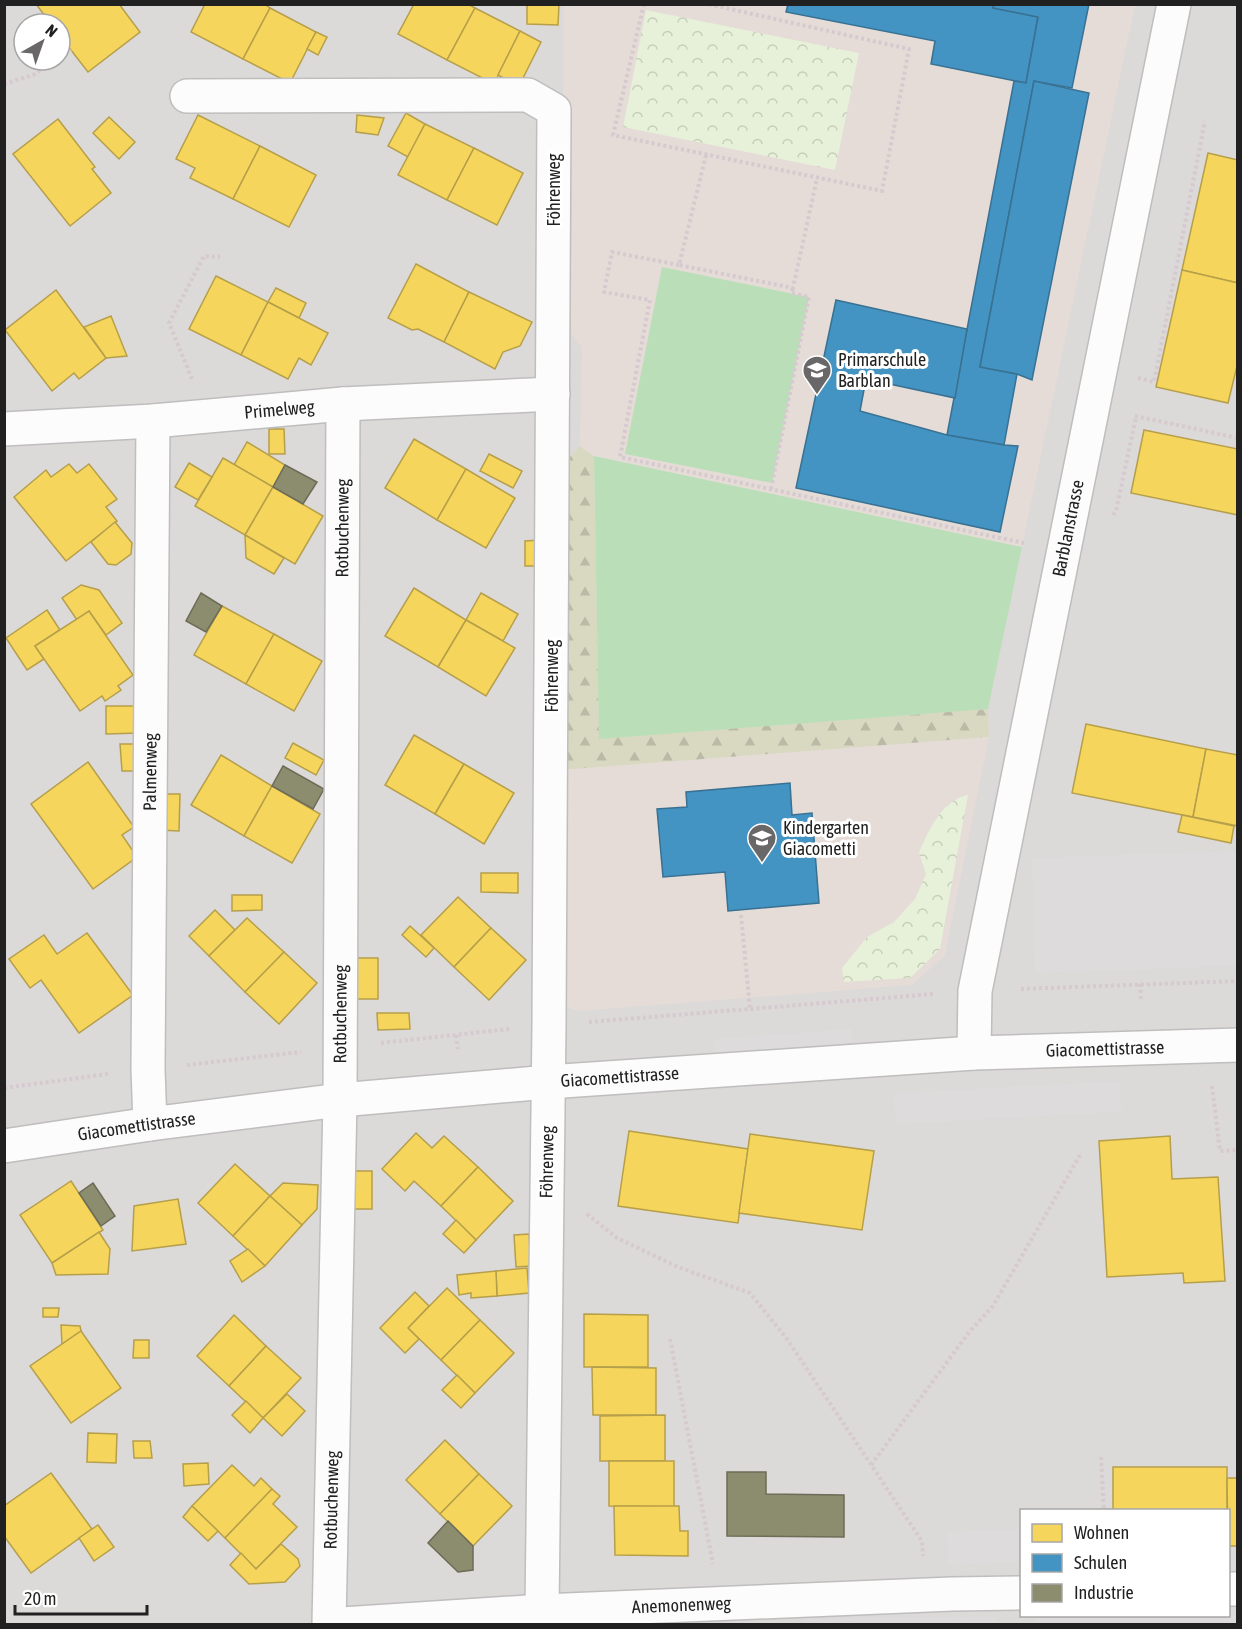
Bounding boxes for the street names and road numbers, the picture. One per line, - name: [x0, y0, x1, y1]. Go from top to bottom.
- street label: Föhrenweg: [543, 153, 564, 226]
- street label: Primelweg: [243, 396, 316, 423]
- street label: Rotbuchenweg: [331, 478, 353, 578]
- street label: Barblanstrasse: [1048, 478, 1088, 579]
- street label: Föhrenweg: [541, 639, 562, 712]
- street label: Palmenweg: [139, 733, 161, 811]
- street label: Rotbuchenweg: [329, 964, 351, 1064]
- street label: Giacomettistrasse: [1045, 1036, 1165, 1061]
- street label: Giacomettistrasse: [560, 1062, 680, 1091]
- street label: Giacomettistrasse: [76, 1107, 197, 1145]
- street label: Föhrenweg: [535, 1125, 558, 1199]
- street label: Rotbuchenweg: [320, 1450, 343, 1550]
- street label: Anemonenweg: [631, 1592, 732, 1617]

